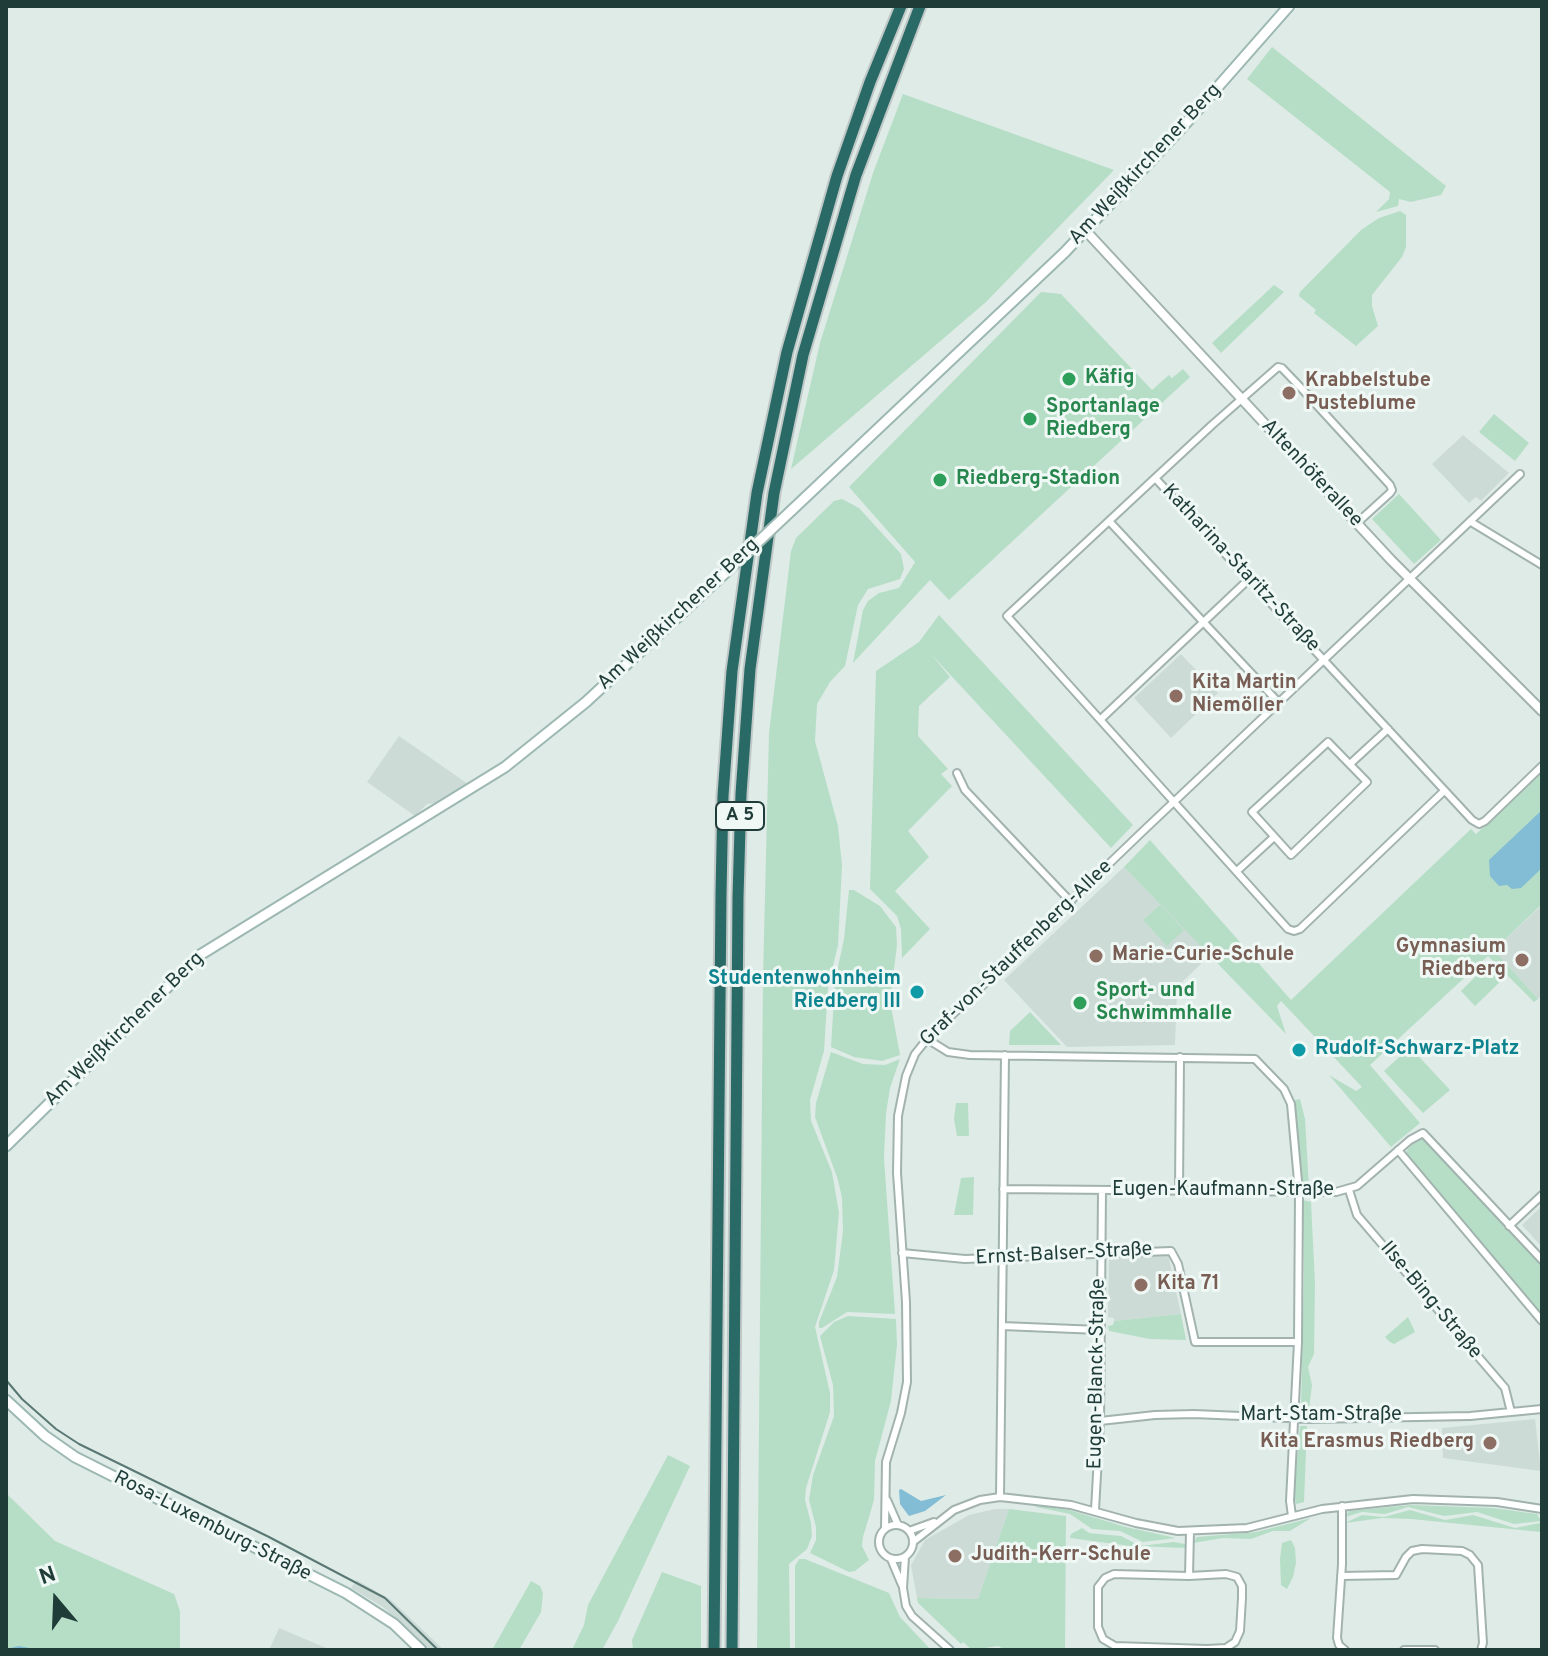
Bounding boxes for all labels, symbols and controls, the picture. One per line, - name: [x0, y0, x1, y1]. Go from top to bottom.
- street label: Am Weißkirchener Berg: [1065, 79, 1227, 251]
- place label: Käfig: [1085, 367, 1134, 391]
- marker: Käfig: [1060, 370, 1078, 388]
- place label: Krabbelstube Pusteblume: [1305, 370, 1431, 417]
- marker: Krabbelstube Pusteblume: [1280, 384, 1298, 402]
- place label: Sportanlage Riedberg: [1046, 396, 1160, 443]
- marker: Sportanlage Riedberg: [1021, 410, 1039, 428]
- street label: Altenhöferallee: [1255, 415, 1367, 533]
- place label: Riedberg-Stadion: [956, 468, 1120, 492]
- marker: Riedberg-Stadion: [931, 471, 949, 489]
- street label: Katharina-Staritz-Straße: [1156, 480, 1324, 658]
- street label: Am Weißkirchener Berg: [593, 534, 765, 696]
- place label: Kita Martin Niemöller: [1192, 672, 1297, 719]
- marker: Kita Martin Niemöller: [1167, 687, 1185, 705]
- road number: A 5: [716, 802, 764, 830]
- street label: Graf-von-Stauffenberg-Allee: [916, 856, 1118, 1052]
- place label: Gymnasium Riedberg: [1396, 936, 1506, 983]
- place label: Marie-Curie-Schule: [1112, 944, 1294, 968]
- marker: Marie-Curie-Schule: [1087, 947, 1105, 965]
- street label: Am Weißkirchener Berg: [40, 948, 210, 1112]
- marker: Gymnasium Riedberg: [1513, 951, 1531, 969]
- place label: Studentenwohnheim Riedberg III: [708, 968, 901, 1015]
- place label: Sport- und Schwimmhalle: [1096, 980, 1232, 1027]
- marker: Studentenwohnheim Riedberg III: [908, 983, 926, 1001]
- marker: Sport- und Schwimmhalle: [1071, 994, 1089, 1012]
- place label: Rudolf-Schwarz-Platz: [1315, 1038, 1519, 1062]
- marker: Rudolf-Schwarz-Platz: [1290, 1041, 1308, 1059]
- street label: Eugen-Kaufmann-Straße: [1112, 1179, 1334, 1203]
- street label: Ilse-Bing-Straße: [1374, 1237, 1486, 1365]
- street label: Ernst-Balser-Straße: [975, 1238, 1153, 1272]
- place label: Kita 71: [1157, 1273, 1220, 1297]
- marker: Kita 71: [1132, 1276, 1150, 1294]
- street label: Eugen-Blanck-Straße: [1084, 1278, 1112, 1470]
- street label: Mart-Stam-Straße: [1240, 1404, 1402, 1428]
- place label: Kita Erasmus Riedberg: [1260, 1431, 1474, 1455]
- marker: Kita Erasmus Riedberg: [1481, 1434, 1499, 1452]
- street label: Rosa-Luxemburg-Straße: [109, 1467, 315, 1587]
- place label: Judith-Kerr-Schule: [971, 1544, 1151, 1568]
- marker: Judith-Kerr-Schule: [946, 1547, 964, 1565]
- north arrow: [16, 1560, 96, 1640]
- text: N: [36, 1562, 60, 1592]

